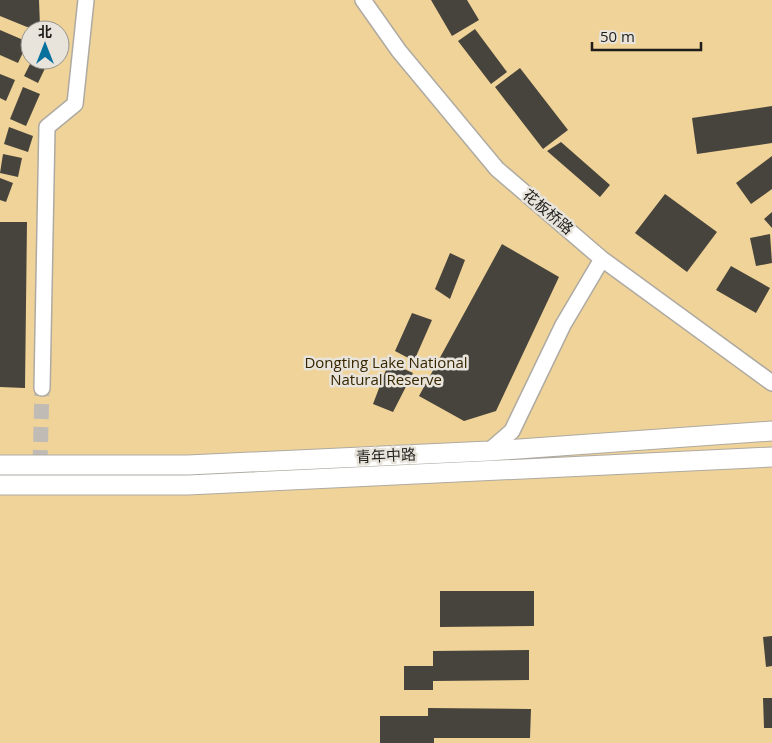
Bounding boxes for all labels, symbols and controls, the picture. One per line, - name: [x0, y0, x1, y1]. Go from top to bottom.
- north arrow: [20, 20, 70, 70]
- scale bar: [592, 20, 701, 52]
- text: 北: [38, 22, 52, 41]
- text: 50 m: [600, 26, 635, 46]
- street label: 花板桥路: [519, 184, 578, 238]
- park label: Dongting Lake National Natural Reserve: [304, 352, 468, 389]
- street label: 青年中路: [355, 443, 416, 467]

